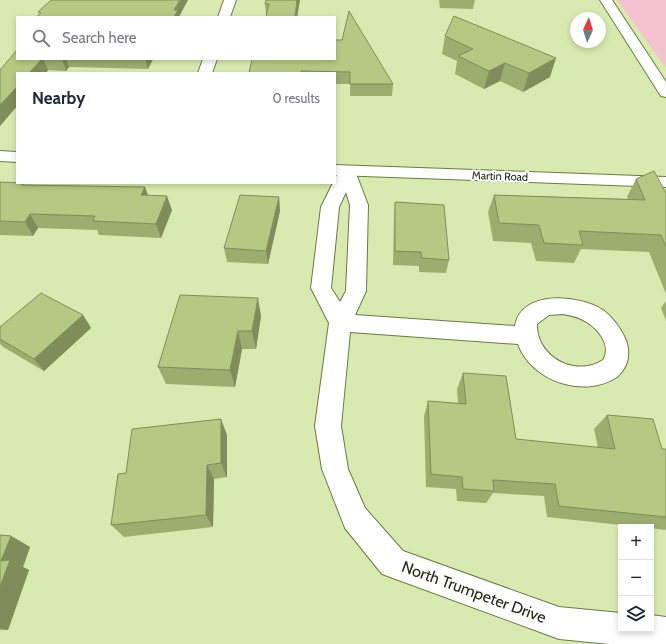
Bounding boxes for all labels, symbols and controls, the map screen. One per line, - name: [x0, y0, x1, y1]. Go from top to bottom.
- north arrow: [570, 12, 606, 48]
- search box: [16, 16, 336, 60]
- icon: search: [30, 27, 52, 49]
- text: Search here: [62, 29, 137, 47]
- text: Nearby: [32, 88, 85, 108]
- text: 0 results: [272, 90, 320, 106]
- street label: Martin Road: [472, 168, 528, 184]
- map controls: [618, 524, 654, 632]
- button: +: [618, 524, 654, 560]
- street label: North Trumpeter Drive: [399, 557, 549, 627]
- button: −: [618, 560, 654, 596]
- button: layers: [618, 596, 654, 632]

